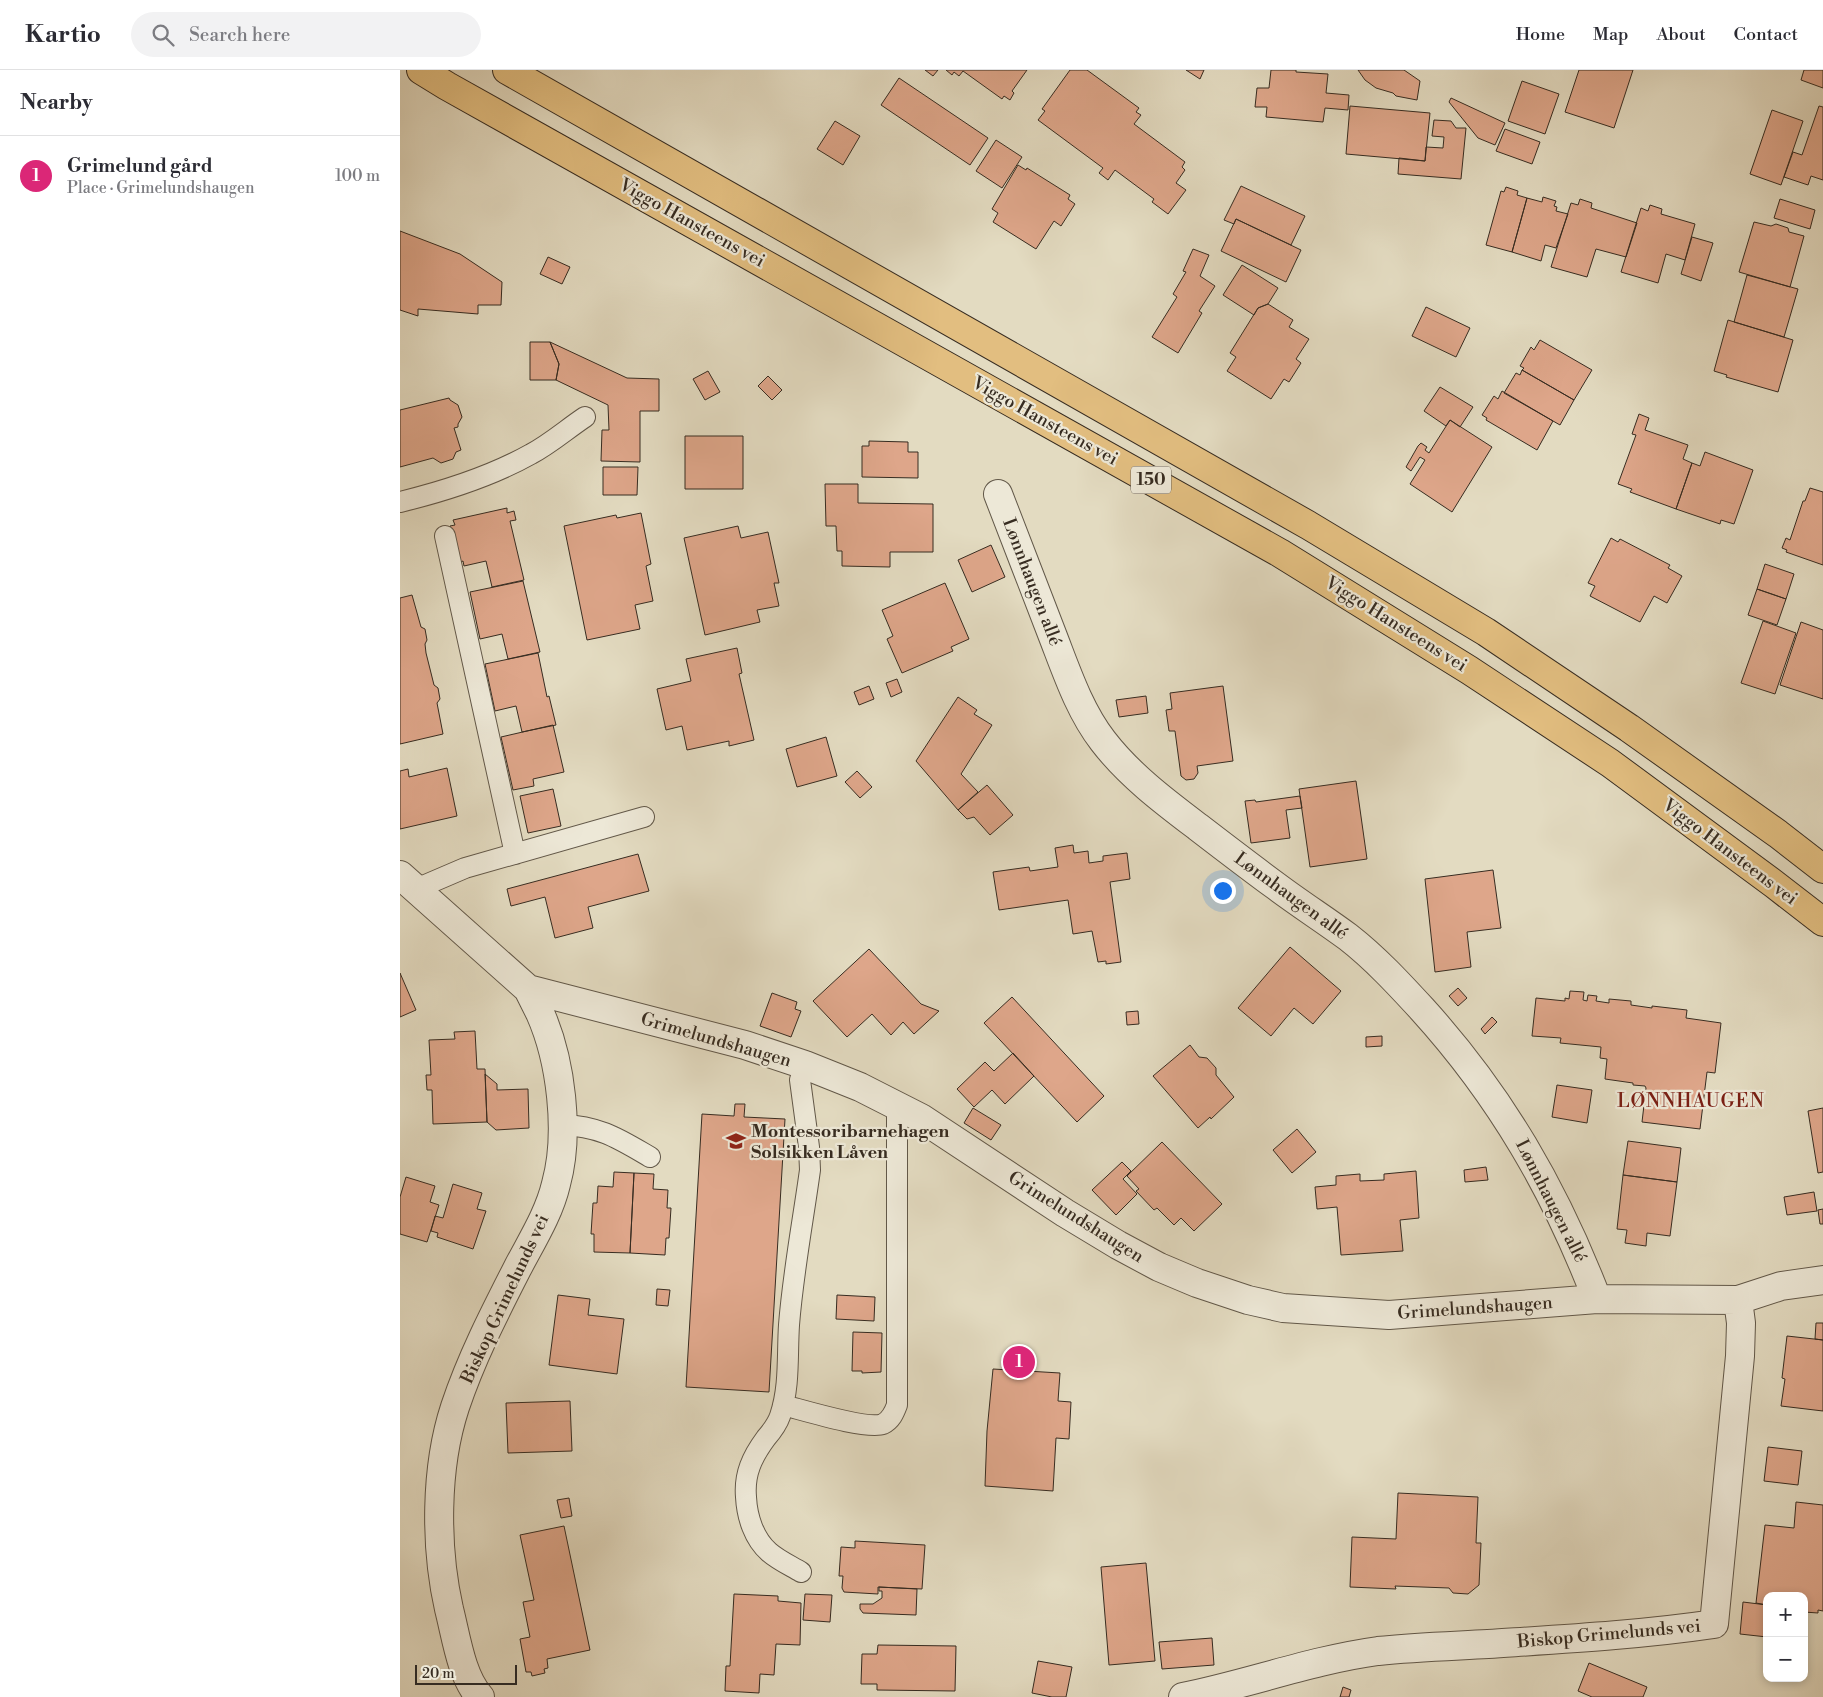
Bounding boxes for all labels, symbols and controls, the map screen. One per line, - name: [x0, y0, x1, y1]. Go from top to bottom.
- search box: [131, 12, 481, 57]
- text: Kartio: [25, 20, 101, 50]
- icon: search: [149, 21, 177, 49]
- text: Search here: [189, 23, 290, 47]
- text: Home: [1516, 23, 1565, 46]
- text: Map: [1593, 23, 1629, 46]
- text: About: [1657, 23, 1706, 46]
- text: Contact: [1734, 23, 1798, 46]
- text: Nearby: [20, 90, 93, 116]
- text: Grimelund gård: [67, 154, 213, 178]
- text: 1: [32, 166, 40, 186]
- text: 100 m: [335, 166, 380, 186]
- street label: Viggo Hansteens vei: [614, 173, 769, 273]
- text: Place · Grimelundshaugen: [67, 178, 255, 198]
- street label: Viggo Hansteens vei: [967, 371, 1122, 471]
- road number: 150: [1131, 466, 1171, 494]
- street label: Lønnhaugen allé: [997, 515, 1067, 649]
- street label: Viggo Hansteens vei: [1320, 571, 1471, 677]
- street label: Viggo Hansteens vei: [1657, 793, 1802, 910]
- street label: Lønnhaugen allé: [1230, 847, 1352, 945]
- your location: [1210, 878, 1236, 904]
- street label: Grimelundshaugen: [638, 1007, 794, 1073]
- district label: LØNNHAUGEN: [1617, 1089, 1765, 1113]
- place label: Montessoribarnehagen Solsikken Låven: [751, 1120, 949, 1164]
- school or university icon: Montessoribarnehagen Solsikken Låven: [725, 1130, 747, 1152]
- street label: Lønnhaugen allé: [1510, 1136, 1592, 1266]
- street label: Grimelundshaugen: [1004, 1166, 1148, 1268]
- street label: Biskop Grimelunds vei: [455, 1211, 554, 1388]
- street label: Grimelundshaugen: [1397, 1291, 1554, 1325]
- pin: 1: [1003, 1343, 1035, 1381]
- map controls: [1763, 1592, 1808, 1682]
- button: +: [1763, 1592, 1808, 1637]
- street label: Biskop Grimelunds vei: [1515, 1615, 1702, 1654]
- button: −: [1763, 1637, 1808, 1682]
- scale bar: [415, 1662, 518, 1685]
- text: 20 m: [422, 1665, 454, 1683]

